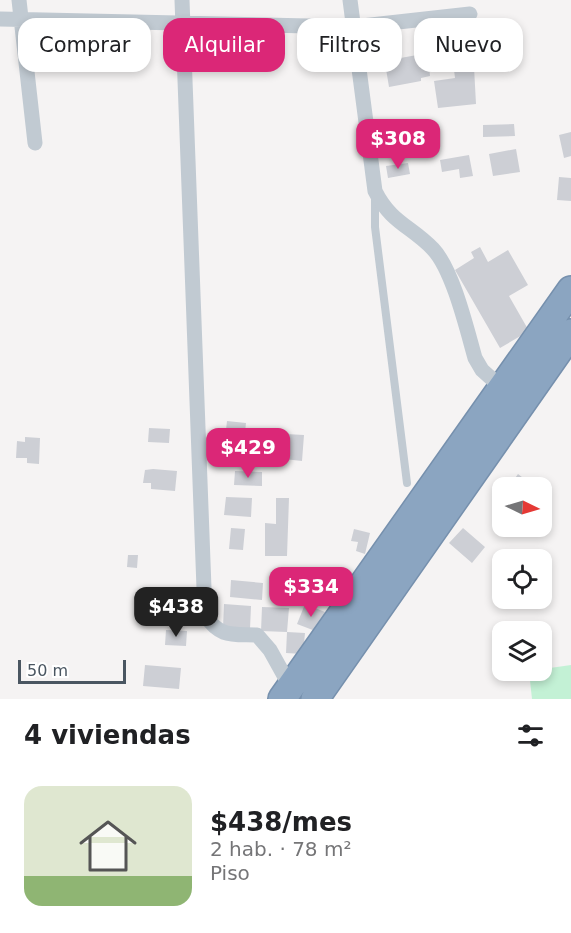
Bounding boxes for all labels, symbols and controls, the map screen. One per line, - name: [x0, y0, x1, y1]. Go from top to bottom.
- chip: Comprar: [18, 18, 151, 72]
- chip: Alquilar: [163, 18, 285, 72]
- chip: Filtros: [297, 18, 402, 72]
- chip: Nuevo: [414, 18, 523, 72]
- pin: $308: [362, 119, 434, 170]
- text: $308: [370, 126, 426, 150]
- pin: $429: [212, 428, 284, 479]
- text: $429: [220, 435, 276, 459]
- north arrow: [492, 477, 552, 537]
- map controls: [492, 477, 552, 681]
- button: locate: [492, 549, 552, 609]
- pin: $334: [275, 567, 347, 618]
- text: $334: [283, 574, 339, 598]
- pin: $438: [140, 587, 212, 638]
- text: $438: [148, 594, 204, 618]
- button: layers: [492, 621, 552, 681]
- scale bar: [18, 657, 126, 684]
- text: 50 m: [27, 661, 68, 680]
- icon: filters: [514, 719, 547, 752]
- text: 4 viviendas: [24, 720, 191, 750]
- text: $438/mes: [210, 807, 352, 837]
- icon: home: [72, 810, 144, 882]
- text: 2 hab. · 78 m²: [210, 837, 351, 861]
- text: Piso: [210, 861, 250, 885]

